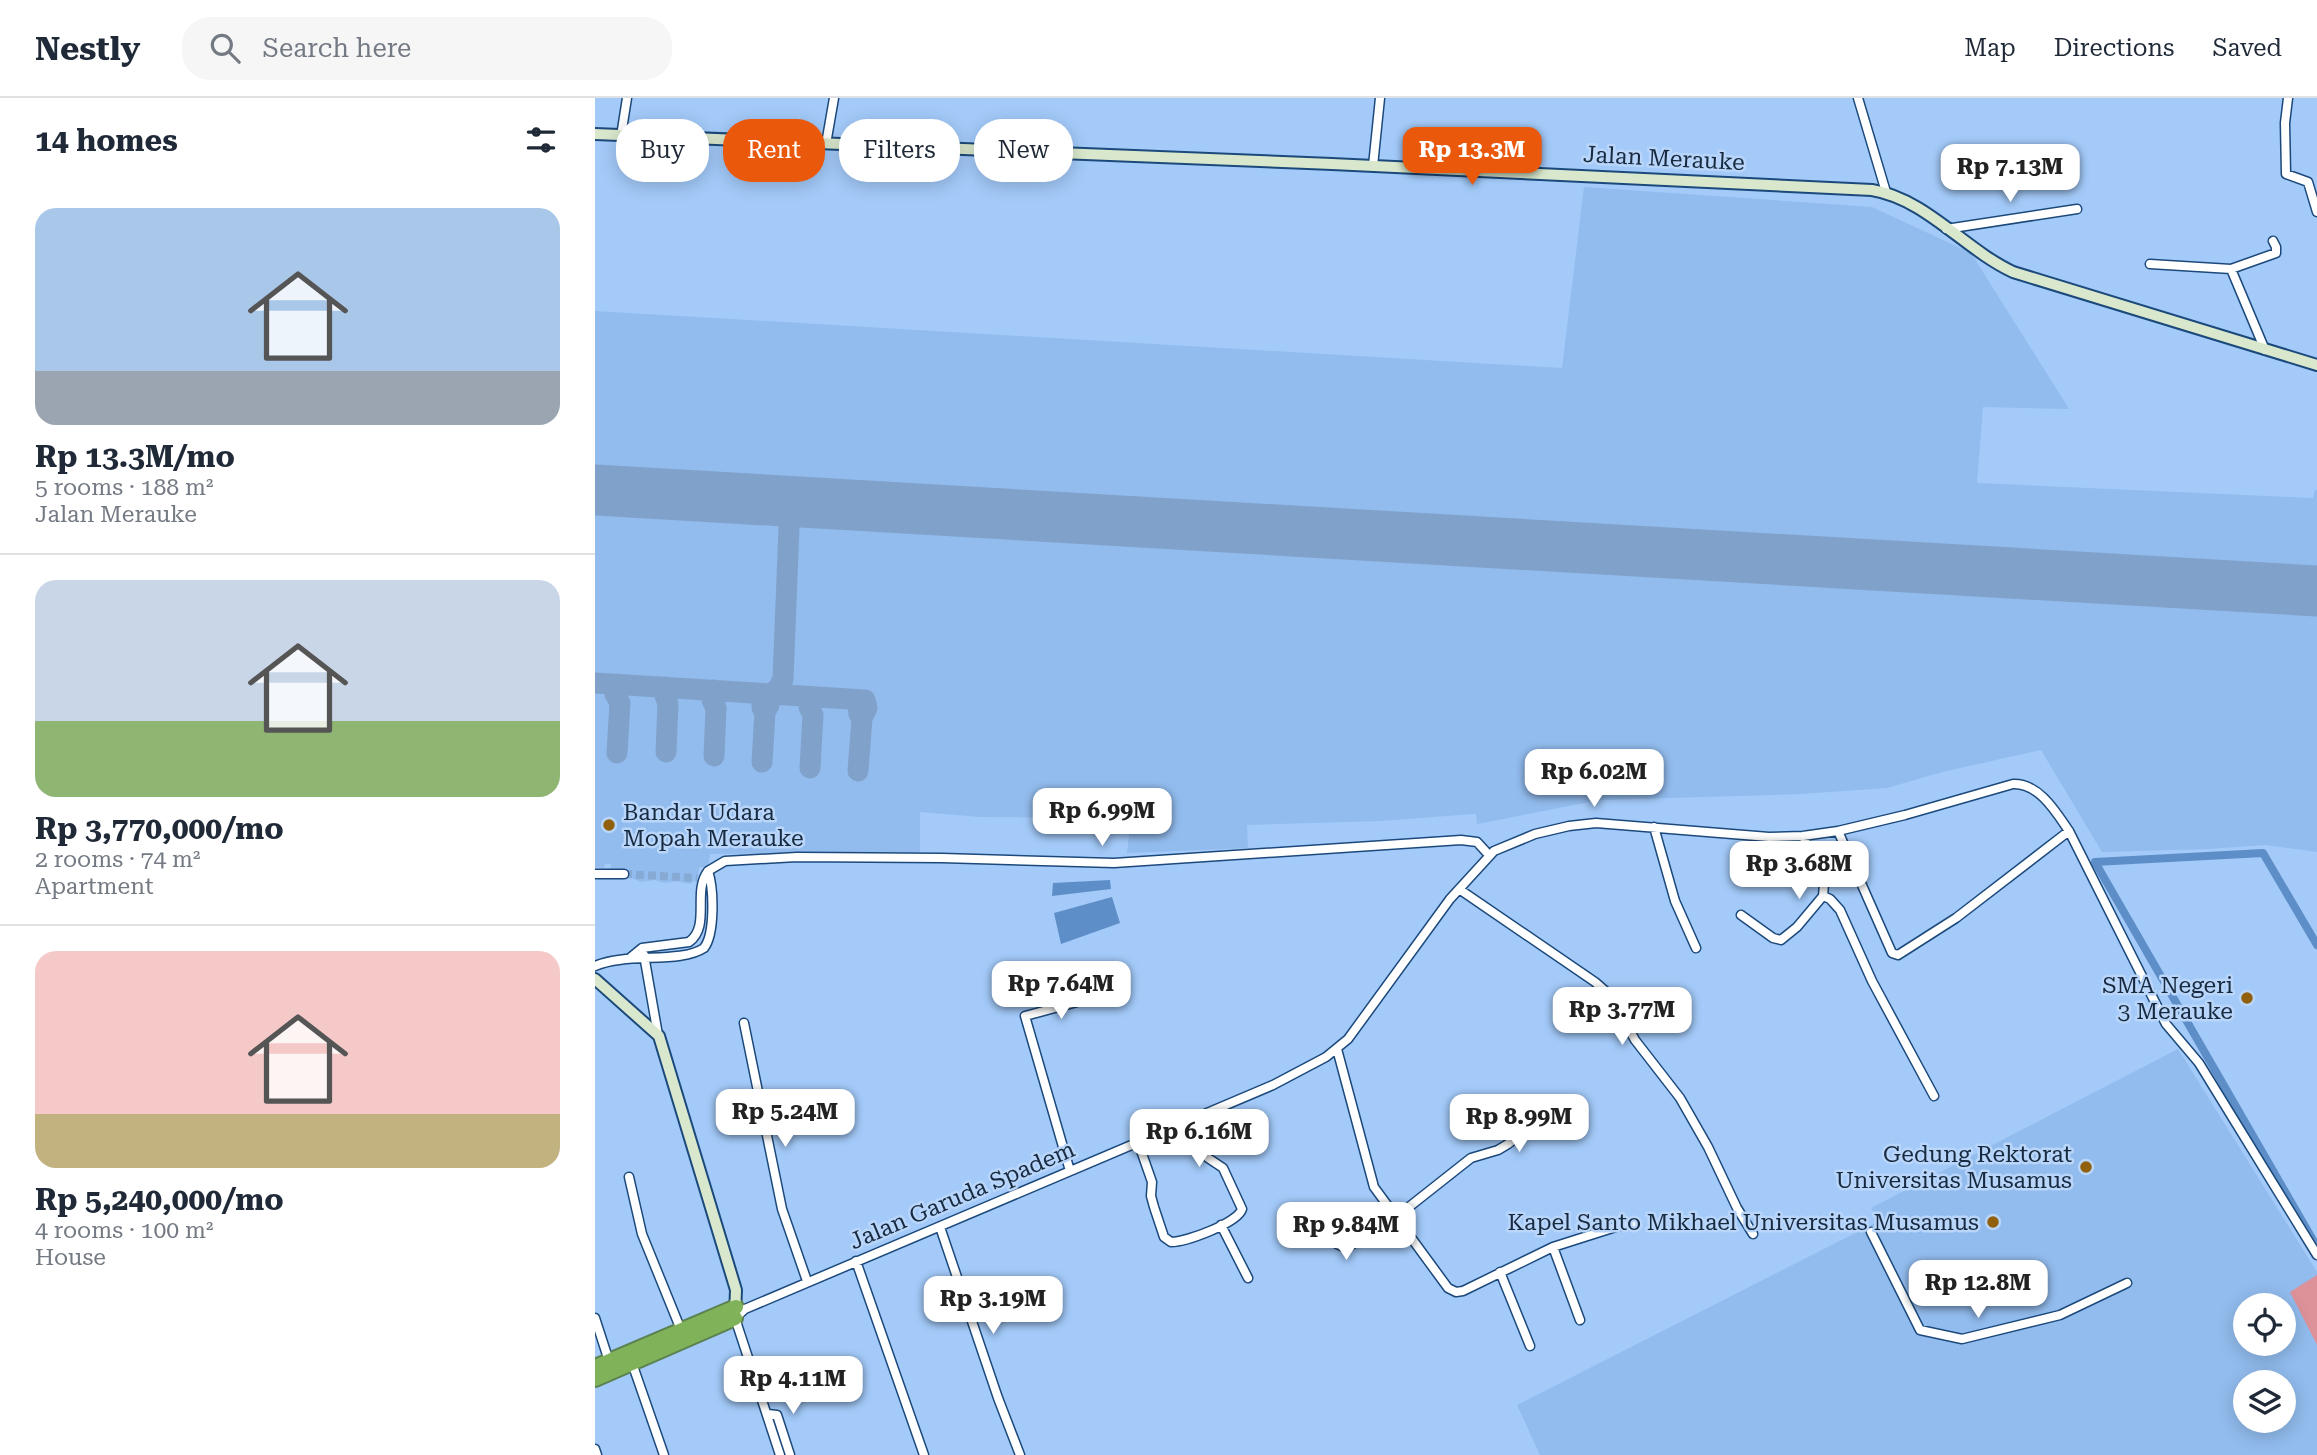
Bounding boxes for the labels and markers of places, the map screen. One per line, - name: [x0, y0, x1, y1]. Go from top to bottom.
- pin: Rp 13.3M: [1400, 127, 1544, 187]
- pin: Rp 7.13M: [1938, 144, 2082, 204]
- pin: Rp 6.02M: [1522, 750, 1666, 809]
- pin: Rp 6.99M: [1030, 788, 1174, 848]
- place label: Bandar Udara Mopah Merauke: [623, 799, 804, 852]
- marker: Bandar Udara Mopah Merauke: [601, 817, 617, 833]
- pin: Rp 3.68M: [1727, 842, 1871, 901]
- pin: Rp 7.64M: [989, 962, 1133, 1021]
- place label: SMA Negeri 3 Merauke: [2102, 972, 2233, 1025]
- pin: Rp 3.77M: [1550, 988, 1694, 1047]
- marker: SMA Negeri 3 Merauke: [2239, 990, 2255, 1006]
- pin: Rp 5.24M: [713, 1090, 857, 1149]
- pin: Rp 8.99M: [1447, 1094, 1591, 1154]
- pin: Rp 6.16M: [1127, 1110, 1271, 1169]
- place label: Gedung Rektorat Universitas Musamus: [1836, 1141, 2072, 1194]
- marker: Gedung Rektorat Universitas Musamus: [2078, 1159, 2094, 1175]
- pin: Rp 9.84M: [1274, 1202, 1418, 1262]
- place label: Kapel Santo Mikhael Universitas Musamus: [1508, 1209, 1979, 1236]
- marker: Kapel Santo Mikhael Universitas Musamus: [1985, 1214, 2001, 1230]
- pin: Rp 12.8M: [1906, 1260, 2050, 1320]
- pin: Rp 3.19M: [921, 1276, 1065, 1336]
- pin: Rp 4.11M: [721, 1356, 865, 1416]

